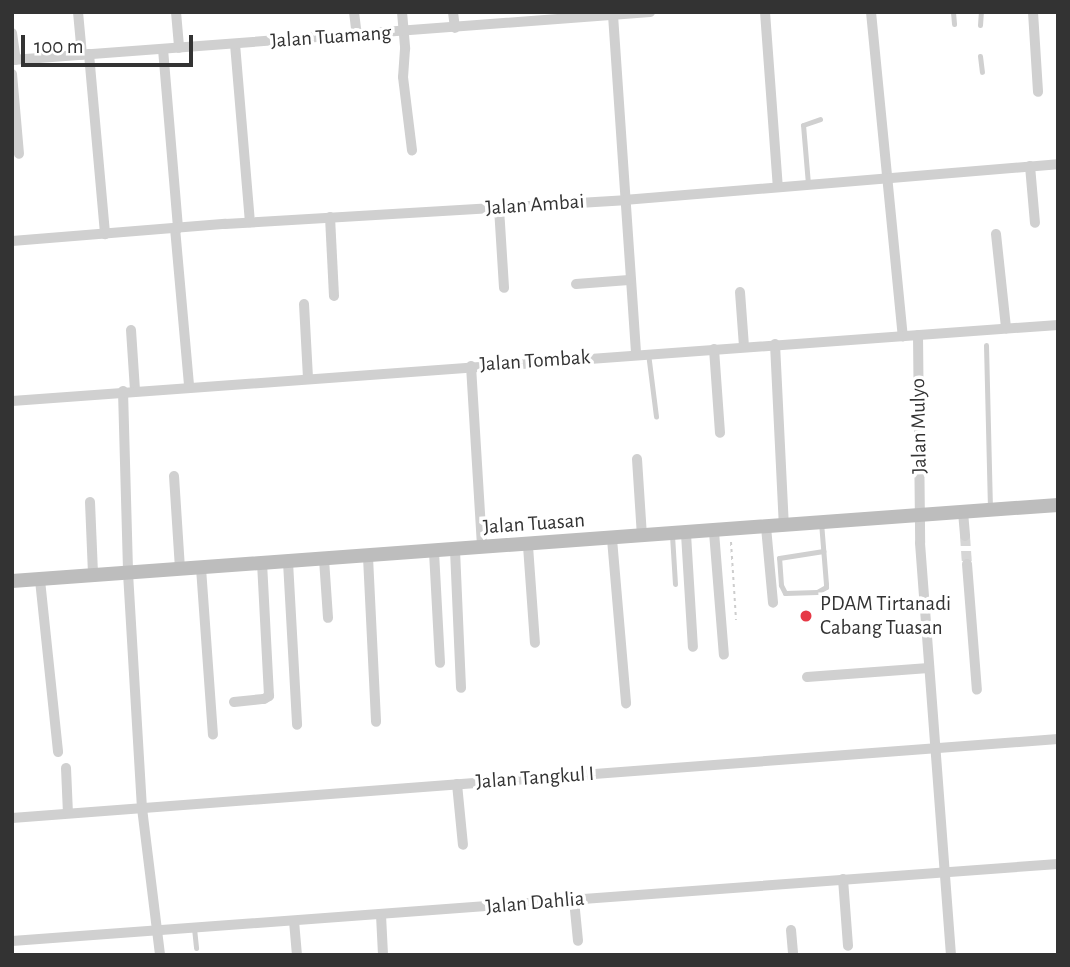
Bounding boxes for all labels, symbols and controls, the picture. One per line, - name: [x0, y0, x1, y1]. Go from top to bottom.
- street label: Jalan Tuamang: [270, 20, 392, 54]
- scale bar: [24, 21, 196, 65]
- text: 100 m: [34, 36, 84, 57]
- street label: Jalan Ambai: [485, 189, 585, 221]
- street label: Jalan Tombak: [479, 345, 591, 377]
- street label: Jalan Mulyo: [906, 378, 932, 474]
- street label: Jalan Tuasan: [482, 508, 586, 540]
- place label: PDAM Tirtanadi Cabang Tuasan: [820, 591, 951, 641]
- marker: PDAM Tirtanadi Cabang Tuasan: [798, 608, 814, 624]
- street label: Jalan Tangkul I: [475, 761, 595, 795]
- street label: Jalan Dahlia: [485, 886, 585, 920]

